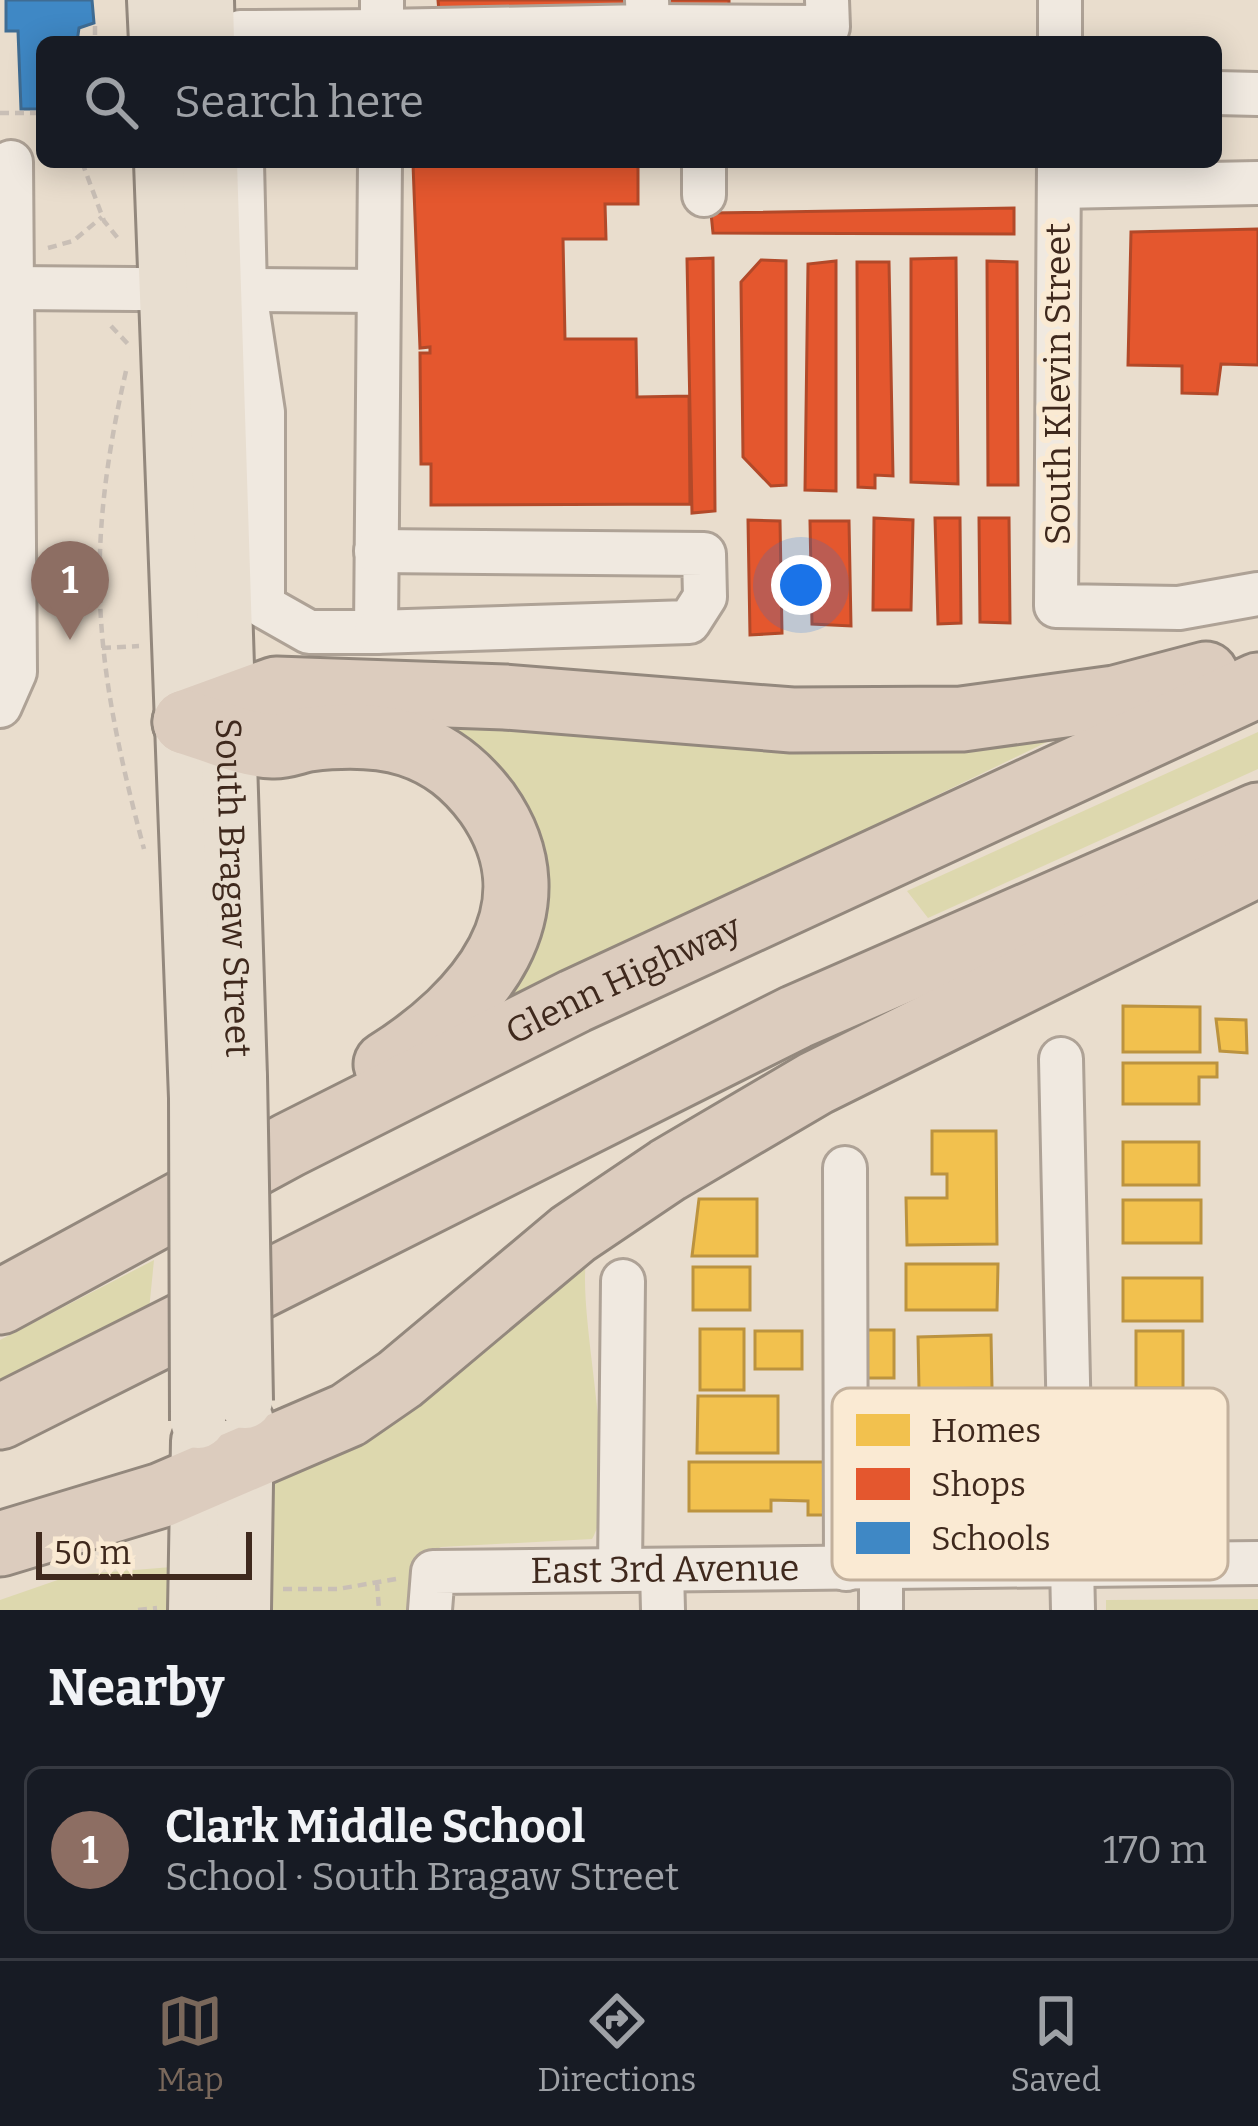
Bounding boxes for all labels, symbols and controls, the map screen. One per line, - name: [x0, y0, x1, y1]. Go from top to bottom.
- search box: [36, 36, 1222, 168]
- icon: search: [78, 69, 144, 135]
- text: Search here: [174, 75, 424, 129]
- street label: South Klevin Street: [1036, 223, 1080, 545]
- pin: 1: [31, 541, 109, 640]
- your location: [771, 555, 831, 615]
- street label: South Bragaw Street: [206, 717, 260, 1058]
- street label: Glenn Highway: [498, 905, 749, 1054]
- legend: [832, 1388, 1228, 1580]
- text: Homes: [931, 1411, 1041, 1451]
- text: Shops: [931, 1465, 1026, 1505]
- text: Schools: [931, 1519, 1050, 1559]
- scale bar: [36, 1526, 252, 1579]
- text: 50 m: [54, 1533, 131, 1573]
- street label: East 3rd Avenue: [530, 1546, 800, 1593]
- text: Nearby: [48, 1657, 224, 1719]
- text: Clark Middle School: [165, 1800, 585, 1854]
- text: 1: [82, 1827, 98, 1873]
- text: 170 m: [1103, 1827, 1207, 1873]
- text: School · South Bragaw Street: [165, 1854, 679, 1900]
- tab: Map: [157, 1988, 224, 2100]
- tab: Directions: [538, 1988, 696, 2100]
- tab: Saved: [1010, 1988, 1101, 2100]

